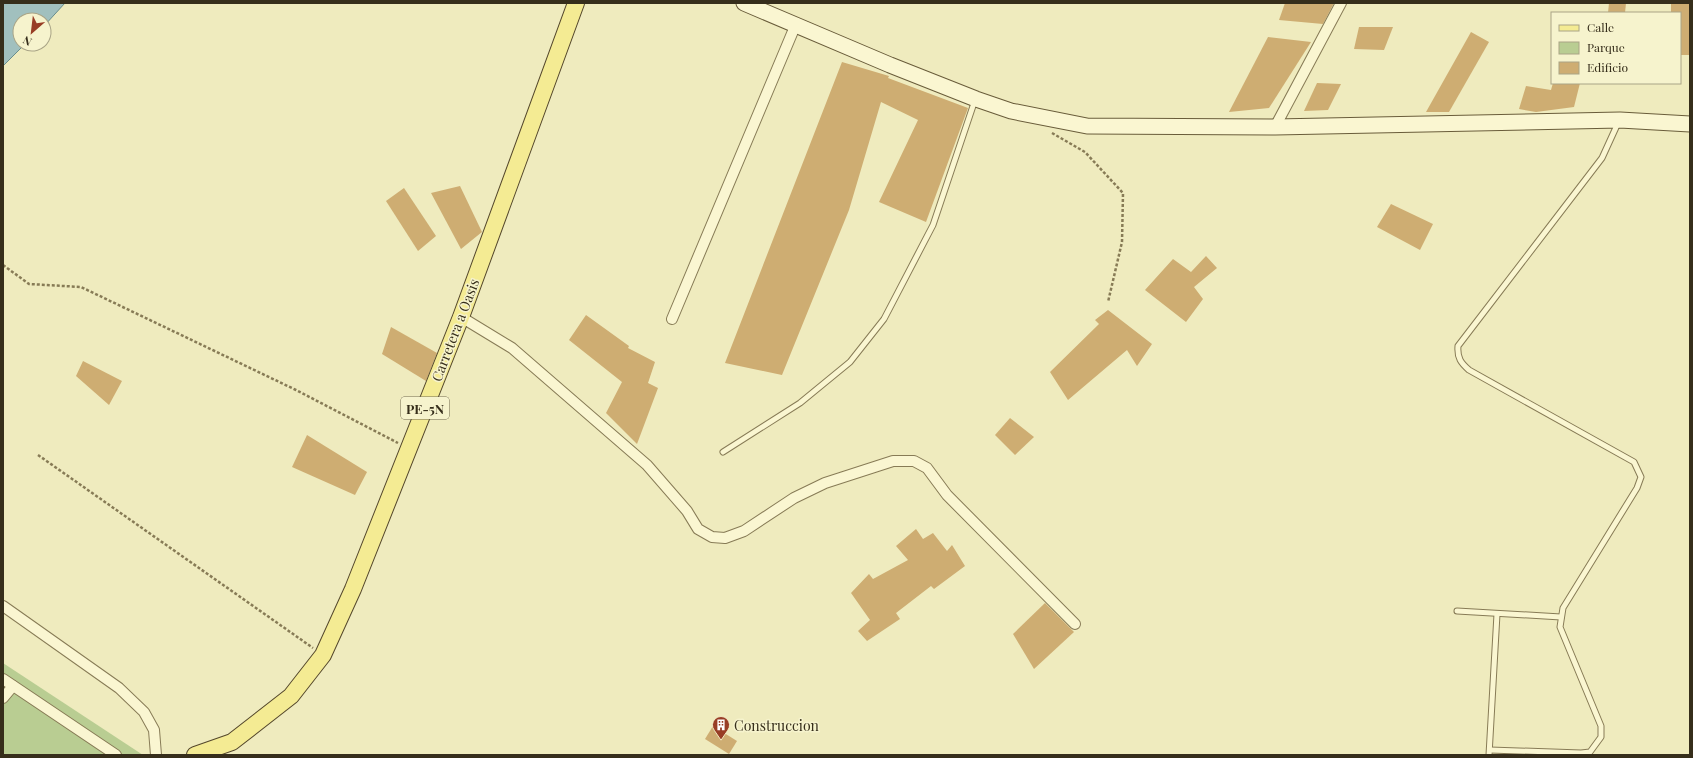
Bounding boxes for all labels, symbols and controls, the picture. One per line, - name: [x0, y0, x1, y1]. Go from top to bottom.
- north arrow: [12, 12, 52, 52]
- legend: [1551, 12, 1681, 84]
- text: Calle: [1587, 19, 1614, 35]
- text: N: [20, 33, 34, 50]
- text: Parque: [1587, 39, 1625, 55]
- text: Edificio: [1587, 59, 1629, 75]
- street label: Carretera a Oasis: [427, 276, 483, 384]
- road number: PE-5N: [401, 397, 449, 419]
- building icon: Construccion: [711, 715, 731, 740]
- place label: Construccion: [734, 716, 820, 735]

